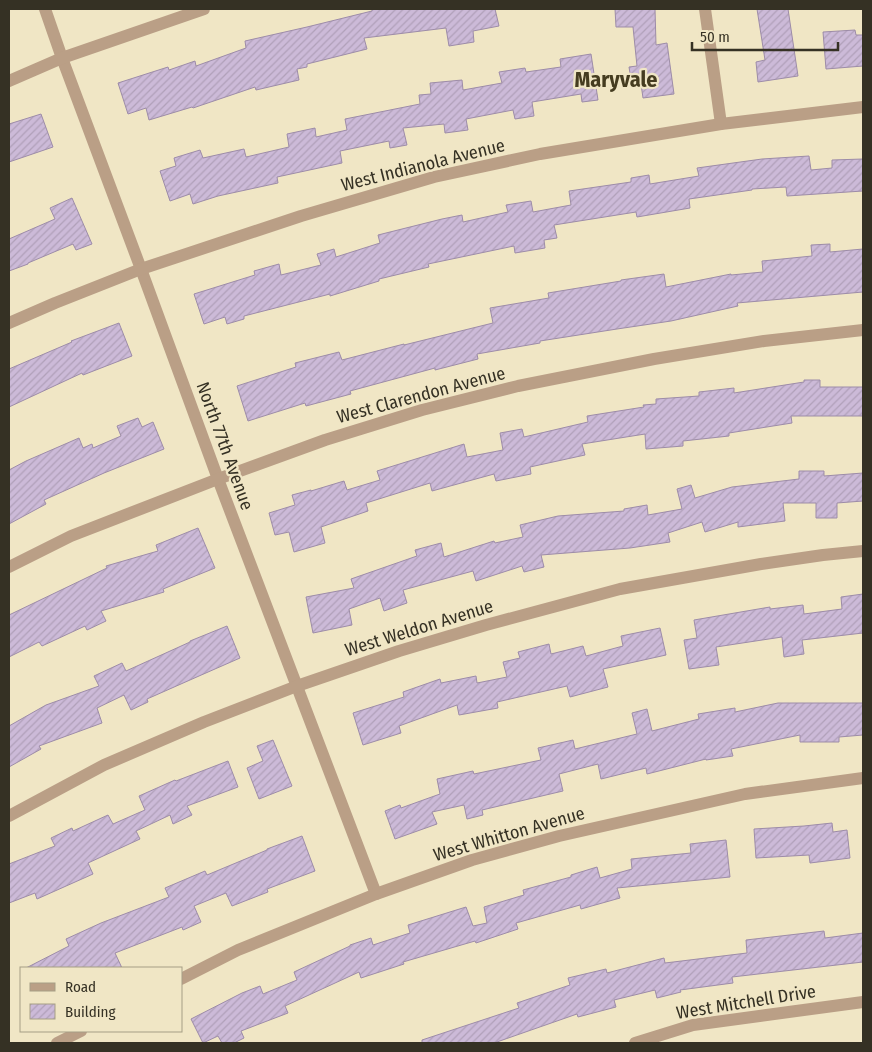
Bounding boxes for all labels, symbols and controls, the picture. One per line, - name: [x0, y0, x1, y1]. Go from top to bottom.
- scale bar: [692, 20, 838, 52]
- text: 50 m: [700, 28, 730, 46]
- district label: Maryvale: [575, 66, 657, 93]
- street label: West Indianola Avenue: [339, 134, 507, 196]
- street label: West Clarendon Avenue: [334, 362, 508, 428]
- street label: North 77th Avenue: [192, 379, 258, 513]
- street label: West Weldon Avenue: [342, 595, 496, 661]
- street label: West Whitton Avenue: [431, 802, 587, 866]
- legend: [20, 967, 182, 1032]
- text: Road: [65, 978, 96, 996]
- street label: West Mitchell Drive: [675, 980, 817, 1024]
- text: Building: [65, 1003, 116, 1021]

